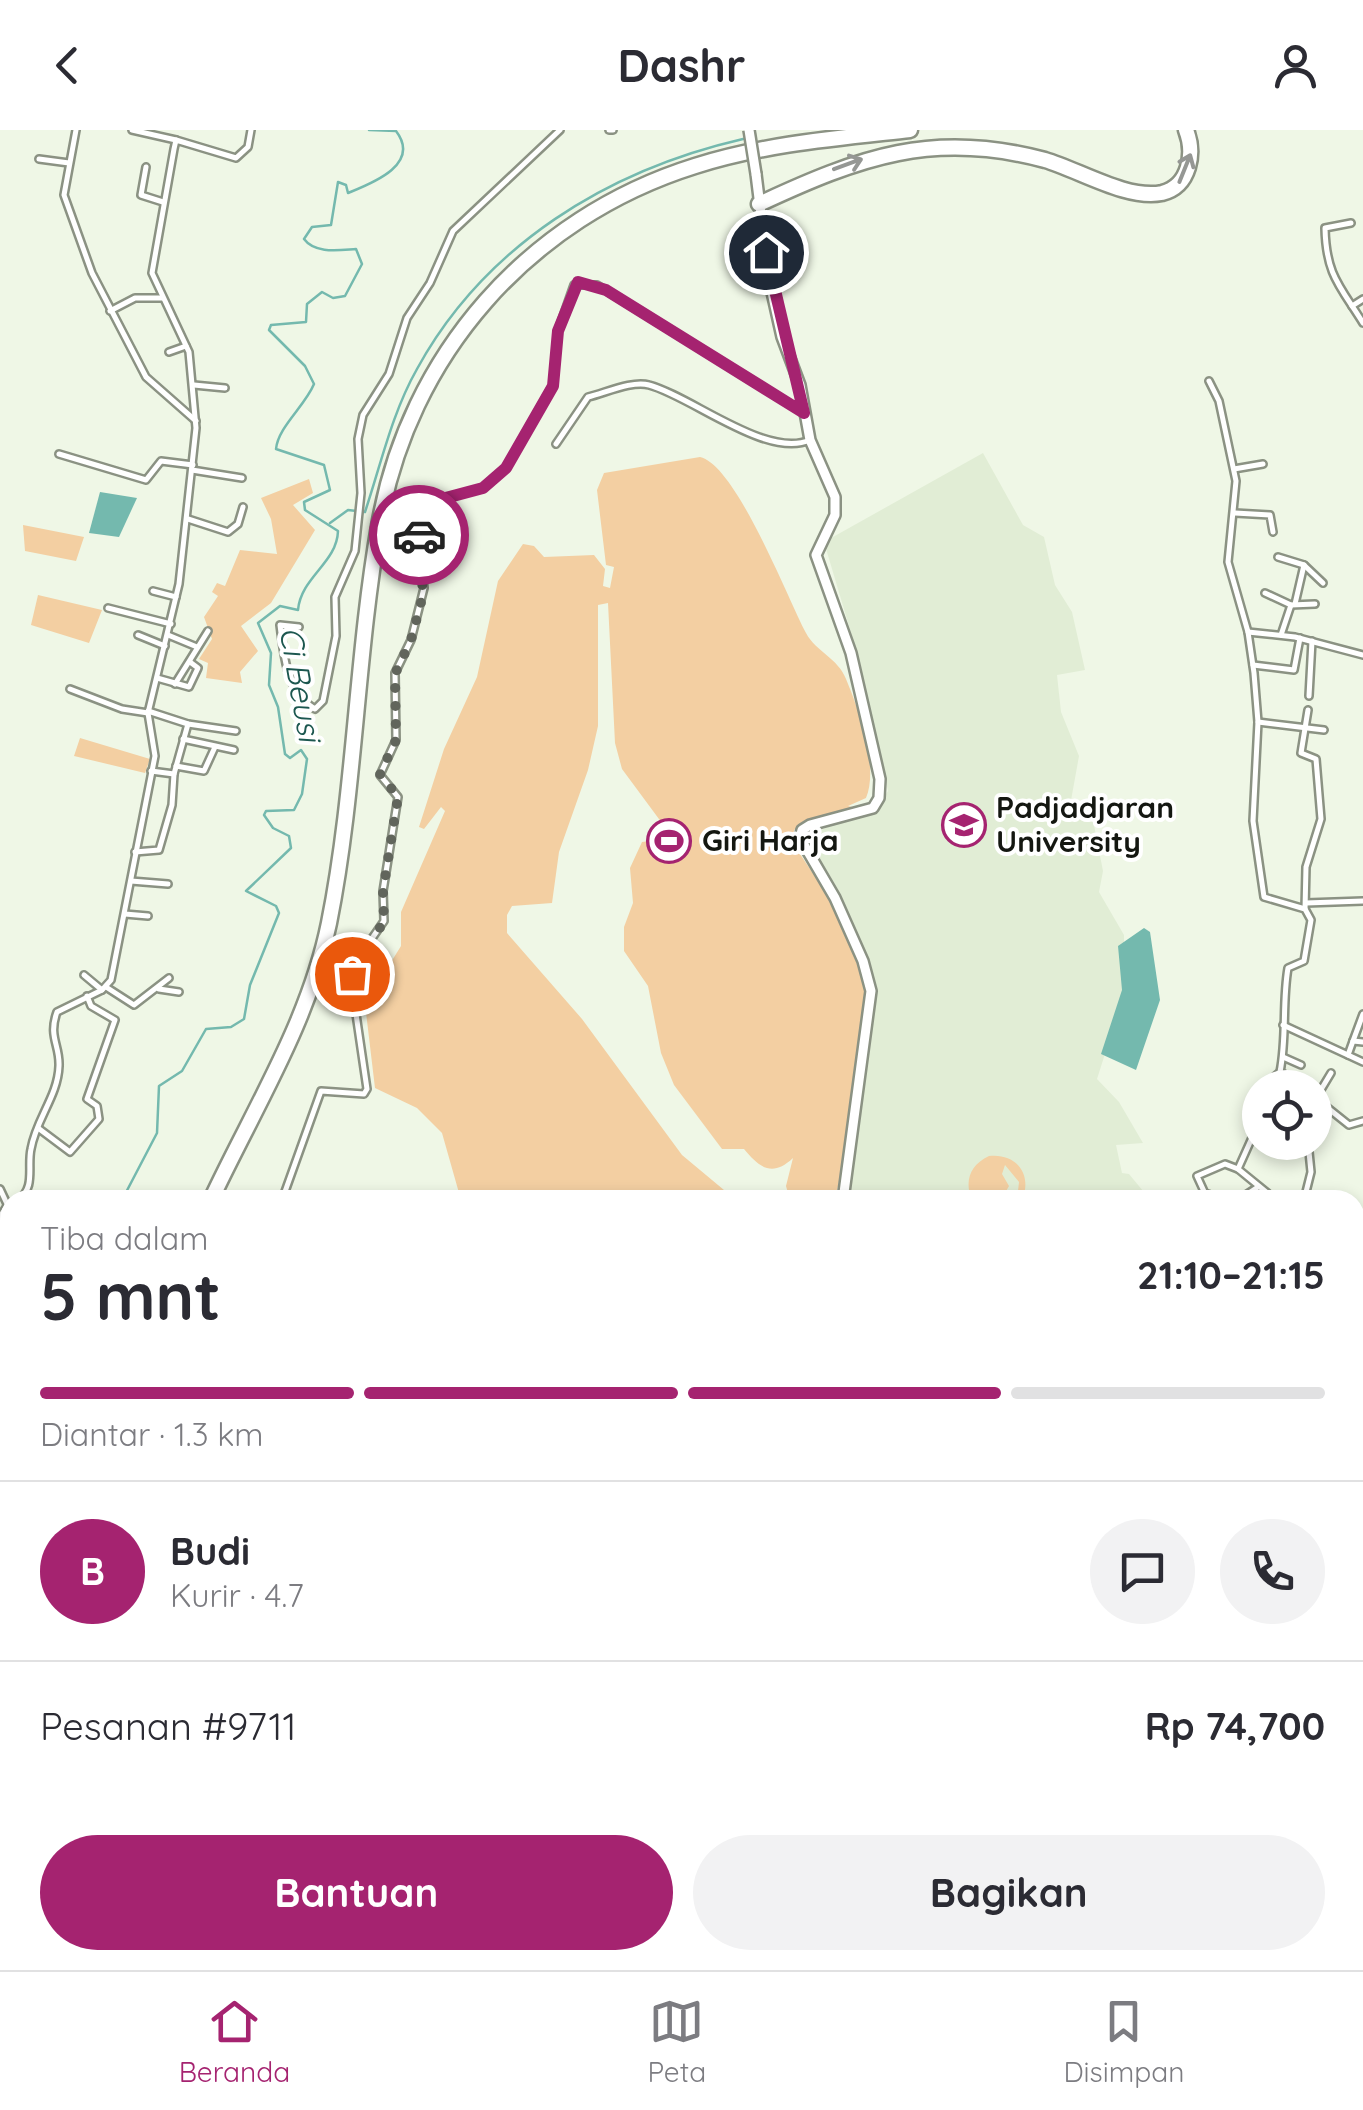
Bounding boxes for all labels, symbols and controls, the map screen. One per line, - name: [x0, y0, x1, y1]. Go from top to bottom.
- text: Dashr: [617, 37, 746, 93]
- icon: back: [40, 38, 95, 93]
- icon: person: [1268, 38, 1323, 93]
- one-way arrow: [1177, 153, 1195, 184]
- one-way arrow: [832, 154, 863, 172]
- pin: [724, 210, 809, 295]
- icon: home: [739, 225, 794, 280]
- courier: [369, 485, 469, 585]
- icon: car: [392, 508, 447, 563]
- water label: Ci Beusi: [271, 624, 331, 747]
- place label: Padjadjaran University: [996, 788, 1174, 860]
- school or university icon: Padjadjaran University: [941, 802, 987, 848]
- sports icon: Giri Harja: [646, 818, 692, 864]
- place label: Giri Harja: [702, 821, 839, 859]
- pin: [310, 932, 395, 1017]
- icon: bag: [325, 947, 380, 1002]
- map controls: [1242, 1070, 1332, 1160]
- button: locate: [1242, 1070, 1332, 1160]
- text: Tiba dalam: [40, 1218, 208, 1258]
- text: 21:10–21:15: [1137, 1251, 1325, 1299]
- text: 5 mnt: [40, 1255, 221, 1336]
- text: Diantar · 1.3 km: [40, 1414, 263, 1454]
- button: chat: [1090, 1519, 1195, 1624]
- button: phone: [1220, 1519, 1325, 1624]
- text: Budi: [170, 1527, 250, 1575]
- text: B: [80, 1547, 105, 1595]
- text: Kurir · 4.7: [170, 1575, 304, 1615]
- text: Pesanan #9711: [40, 1702, 297, 1750]
- text: Rp 74,700: [1145, 1702, 1325, 1750]
- button: Bantuan: [40, 1835, 673, 1950]
- button: Bagikan: [693, 1835, 1325, 1950]
- tab: Beranda: [179, 1994, 290, 2089]
- tab: Peta: [647, 1994, 706, 2089]
- tab: Disimpan: [1063, 1994, 1184, 2089]

